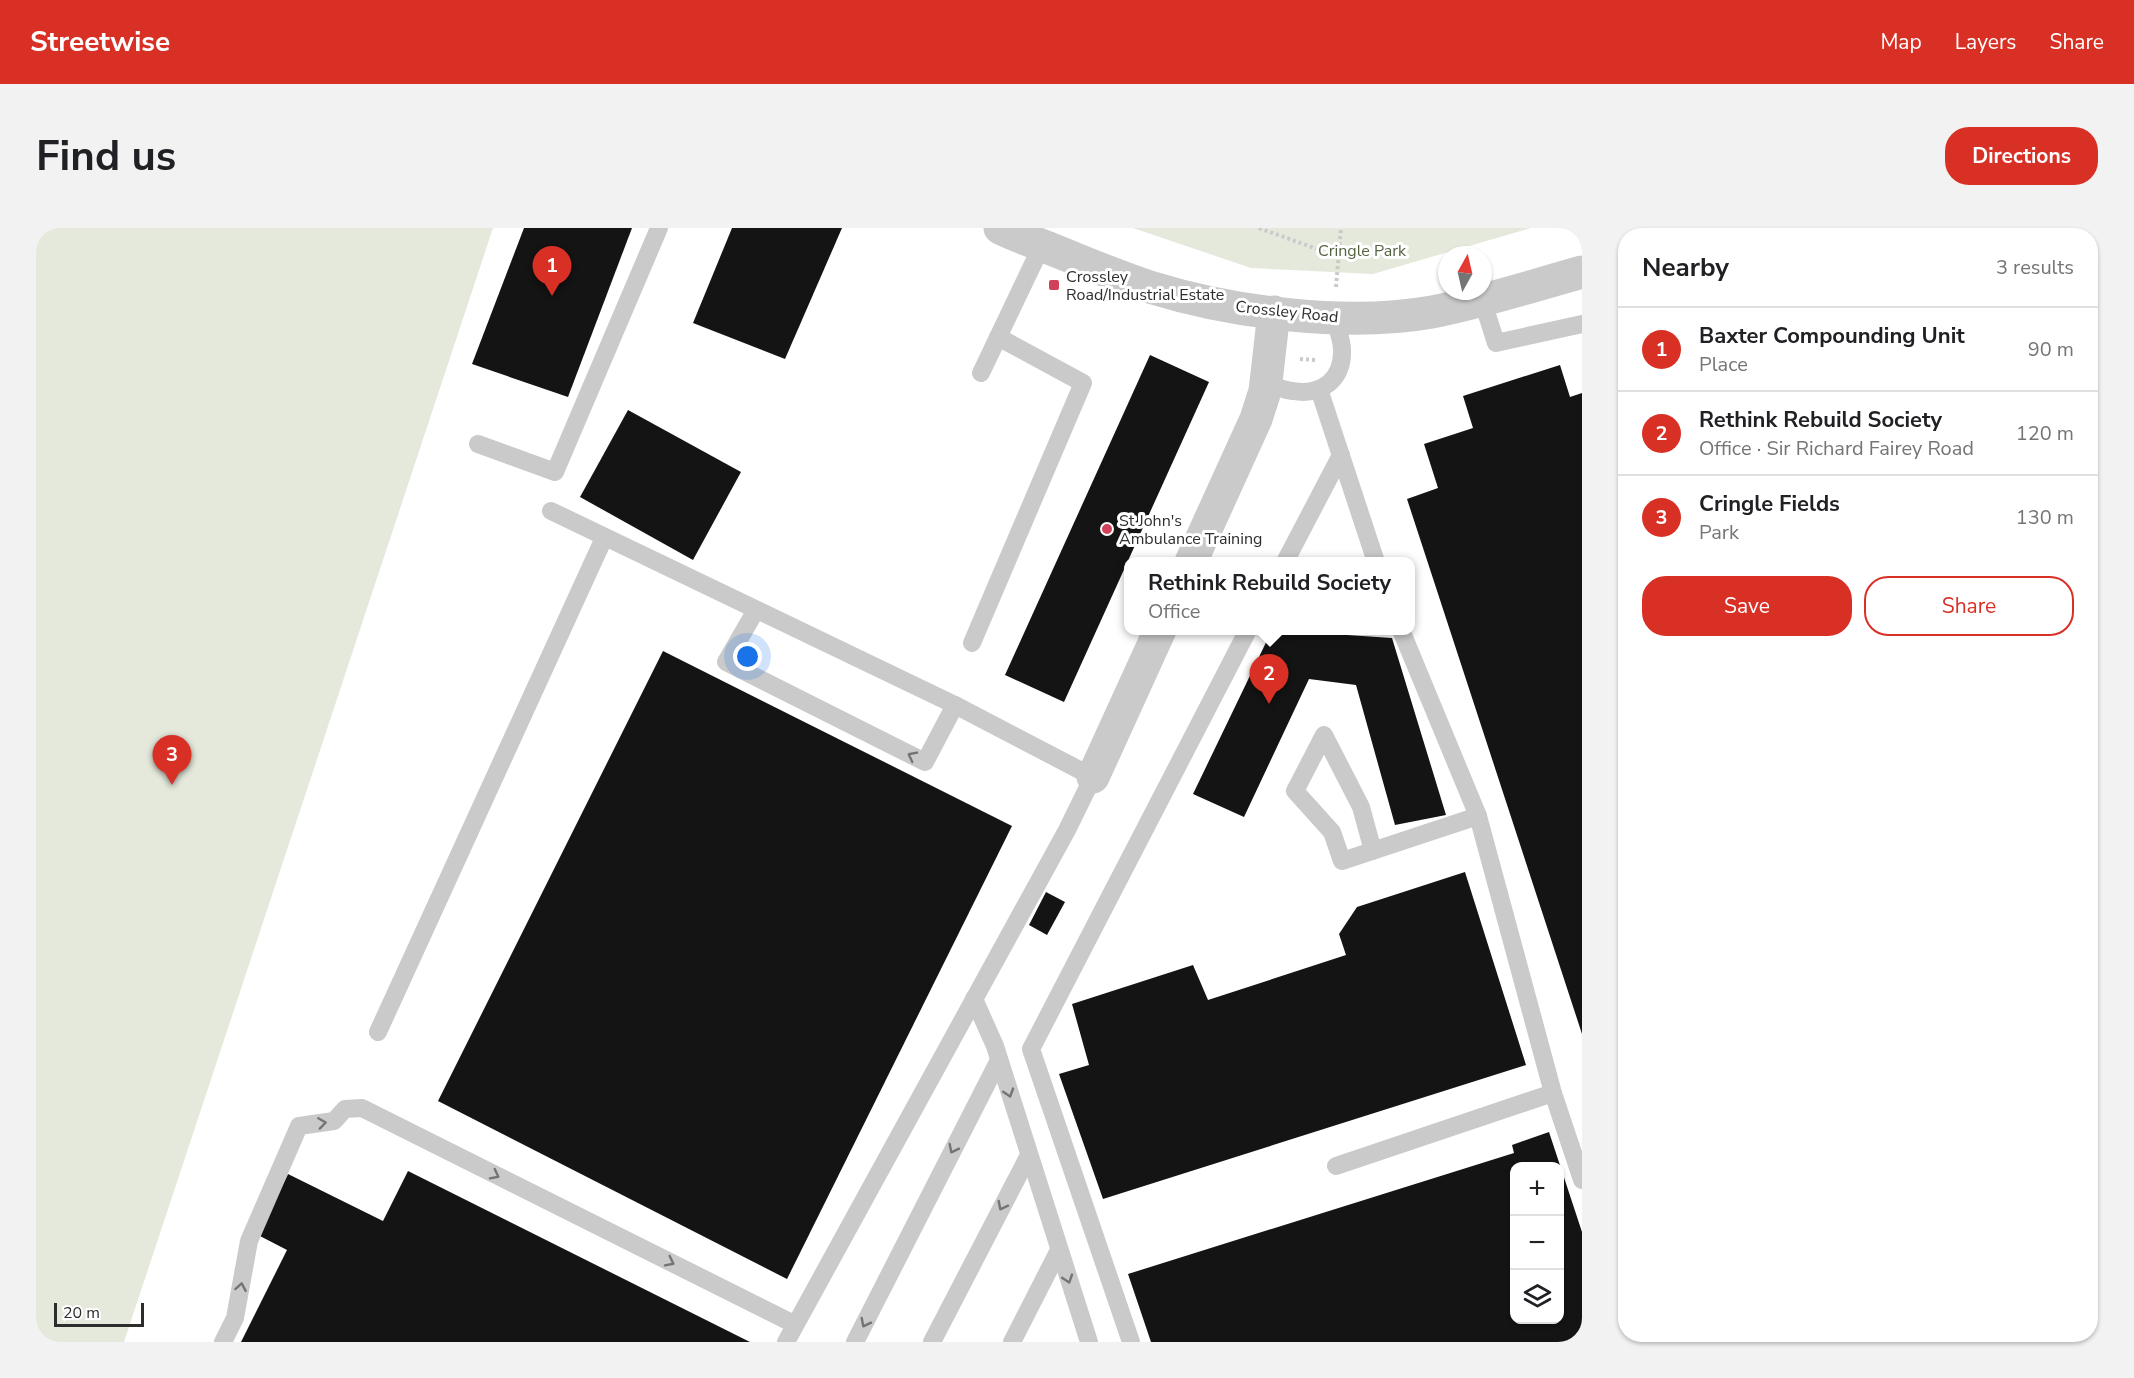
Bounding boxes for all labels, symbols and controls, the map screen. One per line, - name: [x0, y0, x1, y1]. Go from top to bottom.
- text: Streetwise: [30, 23, 170, 61]
- text: Map: [1880, 28, 1922, 56]
- text: Layers: [1955, 28, 2016, 56]
- text: Share: [2049, 28, 2104, 56]
- button: Directions: [1945, 127, 2098, 185]
- text: Find us: [36, 128, 176, 185]
- park label: Cringle Park: [1318, 240, 1407, 262]
- north arrow: [1438, 246, 1492, 300]
- pin: 1: [532, 247, 572, 296]
- text: Nearby: [1642, 250, 1729, 285]
- text: 3 results: [1996, 254, 2074, 281]
- place label: Crossley Road/Industrial Estate: [1066, 266, 1224, 306]
- marker: Crossley Road/Industrial Estate: [1047, 278, 1061, 292]
- street label: Crossley Road: [1234, 296, 1339, 328]
- text: Baxter Compounding Unit: [1699, 321, 1965, 351]
- text: 1: [1656, 336, 1668, 363]
- text: 90 m: [2028, 336, 2074, 363]
- text: Place: [1699, 351, 1748, 378]
- text: Rethink Rebuild Society: [1699, 405, 1942, 435]
- text: 2: [1656, 420, 1668, 447]
- text: 120 m: [2016, 420, 2074, 447]
- text: Office · Sir Richard Fairey Road: [1699, 435, 1974, 462]
- text: Cringle Fields: [1699, 489, 1840, 519]
- text: 3: [1656, 504, 1668, 531]
- text: 130 m: [2016, 504, 2074, 531]
- place label: St John's Ambulance Training: [1119, 510, 1262, 550]
- text: Park: [1699, 519, 1739, 546]
- marker: St John's Ambulance Training: [1100, 522, 1114, 536]
- popup: [1124, 557, 1415, 635]
- text: Rethink Rebuild Society: [1148, 568, 1391, 598]
- button: Save: [1642, 576, 1852, 636]
- button: Share: [1864, 576, 2074, 636]
- text: Office: [1148, 598, 1200, 625]
- your location: [733, 642, 762, 671]
- pin: 2: [1250, 654, 1288, 704]
- pin: 3: [152, 736, 192, 785]
- one-way arrow: [907, 751, 918, 763]
- one-way arrow: [1002, 1087, 1015, 1098]
- one-way arrow: [317, 1117, 326, 1129]
- one-way arrow: [949, 1143, 960, 1154]
- map controls: [1510, 1162, 1564, 1324]
- button: +: [1510, 1162, 1564, 1216]
- one-way arrow: [489, 1167, 500, 1179]
- one-way arrow: [998, 1200, 1009, 1211]
- button: −: [1510, 1216, 1564, 1270]
- one-way arrow: [663, 1255, 674, 1266]
- button: layers: [1510, 1270, 1564, 1324]
- one-way arrow: [1061, 1273, 1074, 1284]
- one-way arrow: [234, 1282, 247, 1292]
- scale bar: [54, 1300, 144, 1328]
- text: 20 m: [63, 1302, 100, 1324]
- one-way arrow: [861, 1317, 872, 1327]

